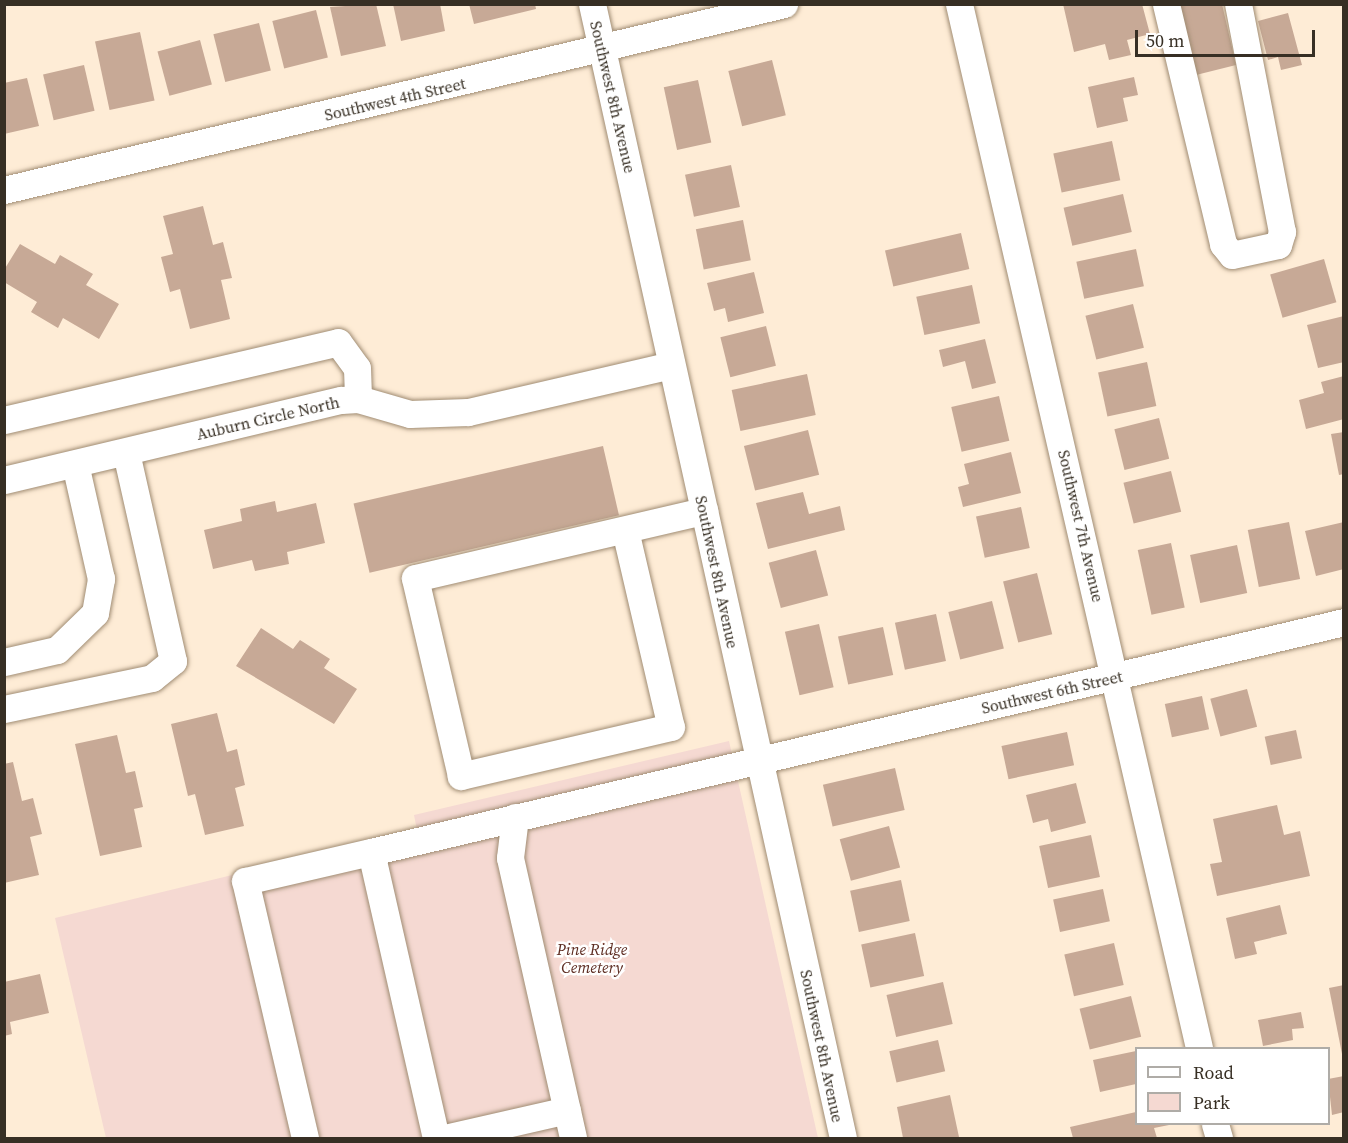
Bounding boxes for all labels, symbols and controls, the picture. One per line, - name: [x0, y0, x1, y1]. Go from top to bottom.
- scale bar: [1138, 18, 1318, 56]
- street label: Southwest 8th Avenue: [586, 19, 640, 175]
- text: 50 m: [1146, 28, 1184, 53]
- street label: Southwest 4th Street: [323, 73, 467, 125]
- street label: Auburn Circle North: [195, 392, 341, 444]
- street label: Southwest 7th Avenue: [1054, 448, 1108, 604]
- street label: Southwest 8th Avenue: [691, 494, 743, 650]
- street label: Southwest 6th Street: [980, 666, 1124, 718]
- park label: Pine Ridge Cemetery: [557, 939, 627, 977]
- street label: Southwest 8th Avenue: [796, 968, 848, 1124]
- legend: [1135, 1047, 1330, 1125]
- text: Road: [1193, 1060, 1234, 1085]
- text: Park: [1193, 1090, 1230, 1115]

